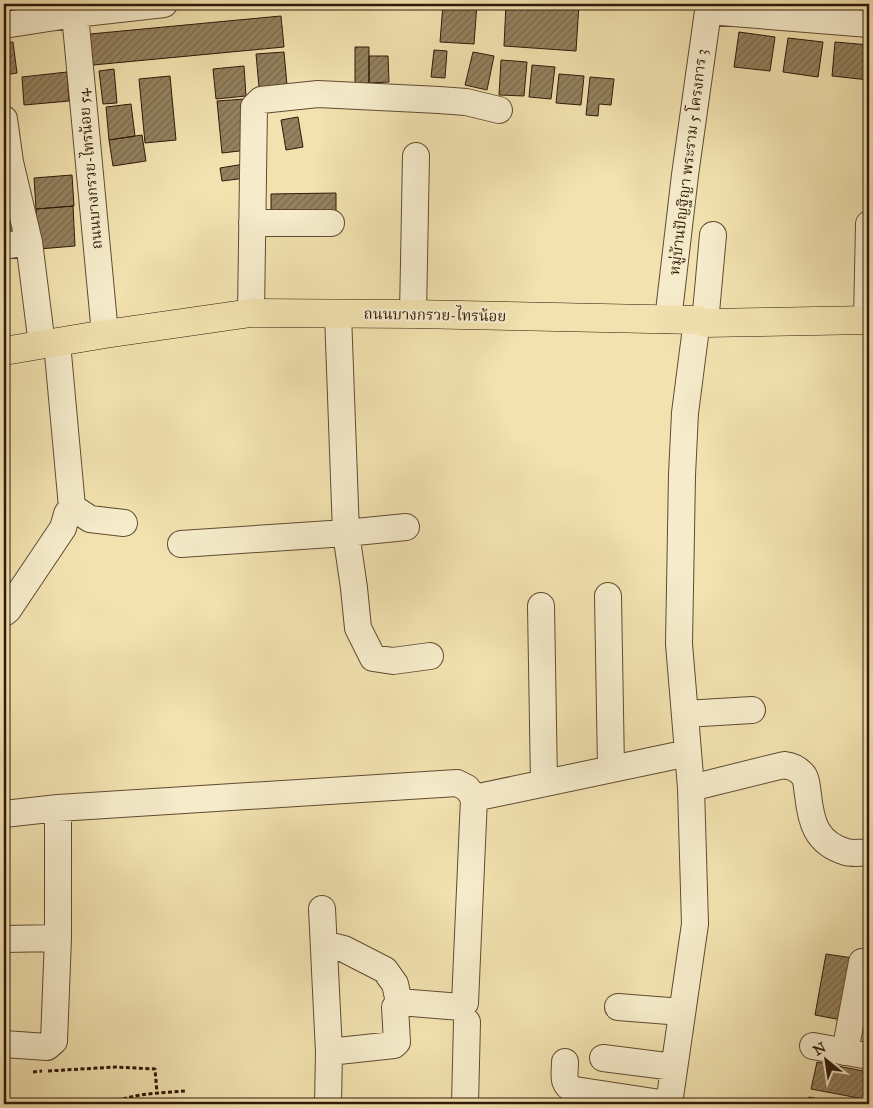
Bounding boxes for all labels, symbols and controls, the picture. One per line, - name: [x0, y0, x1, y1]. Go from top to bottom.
- street label: หมู่บ้านปัญฐิญา พระราม 5 โครงการ 3: [663, 48, 712, 276]
- street label: ถนนบางกรวย-ไทรน้อย 54: [72, 87, 106, 250]
- street label: ถนนบางกรวย-ไทรน้อย: [364, 303, 507, 325]
- north arrow: [800, 1036, 850, 1086]
- text: N: [810, 1039, 829, 1060]

